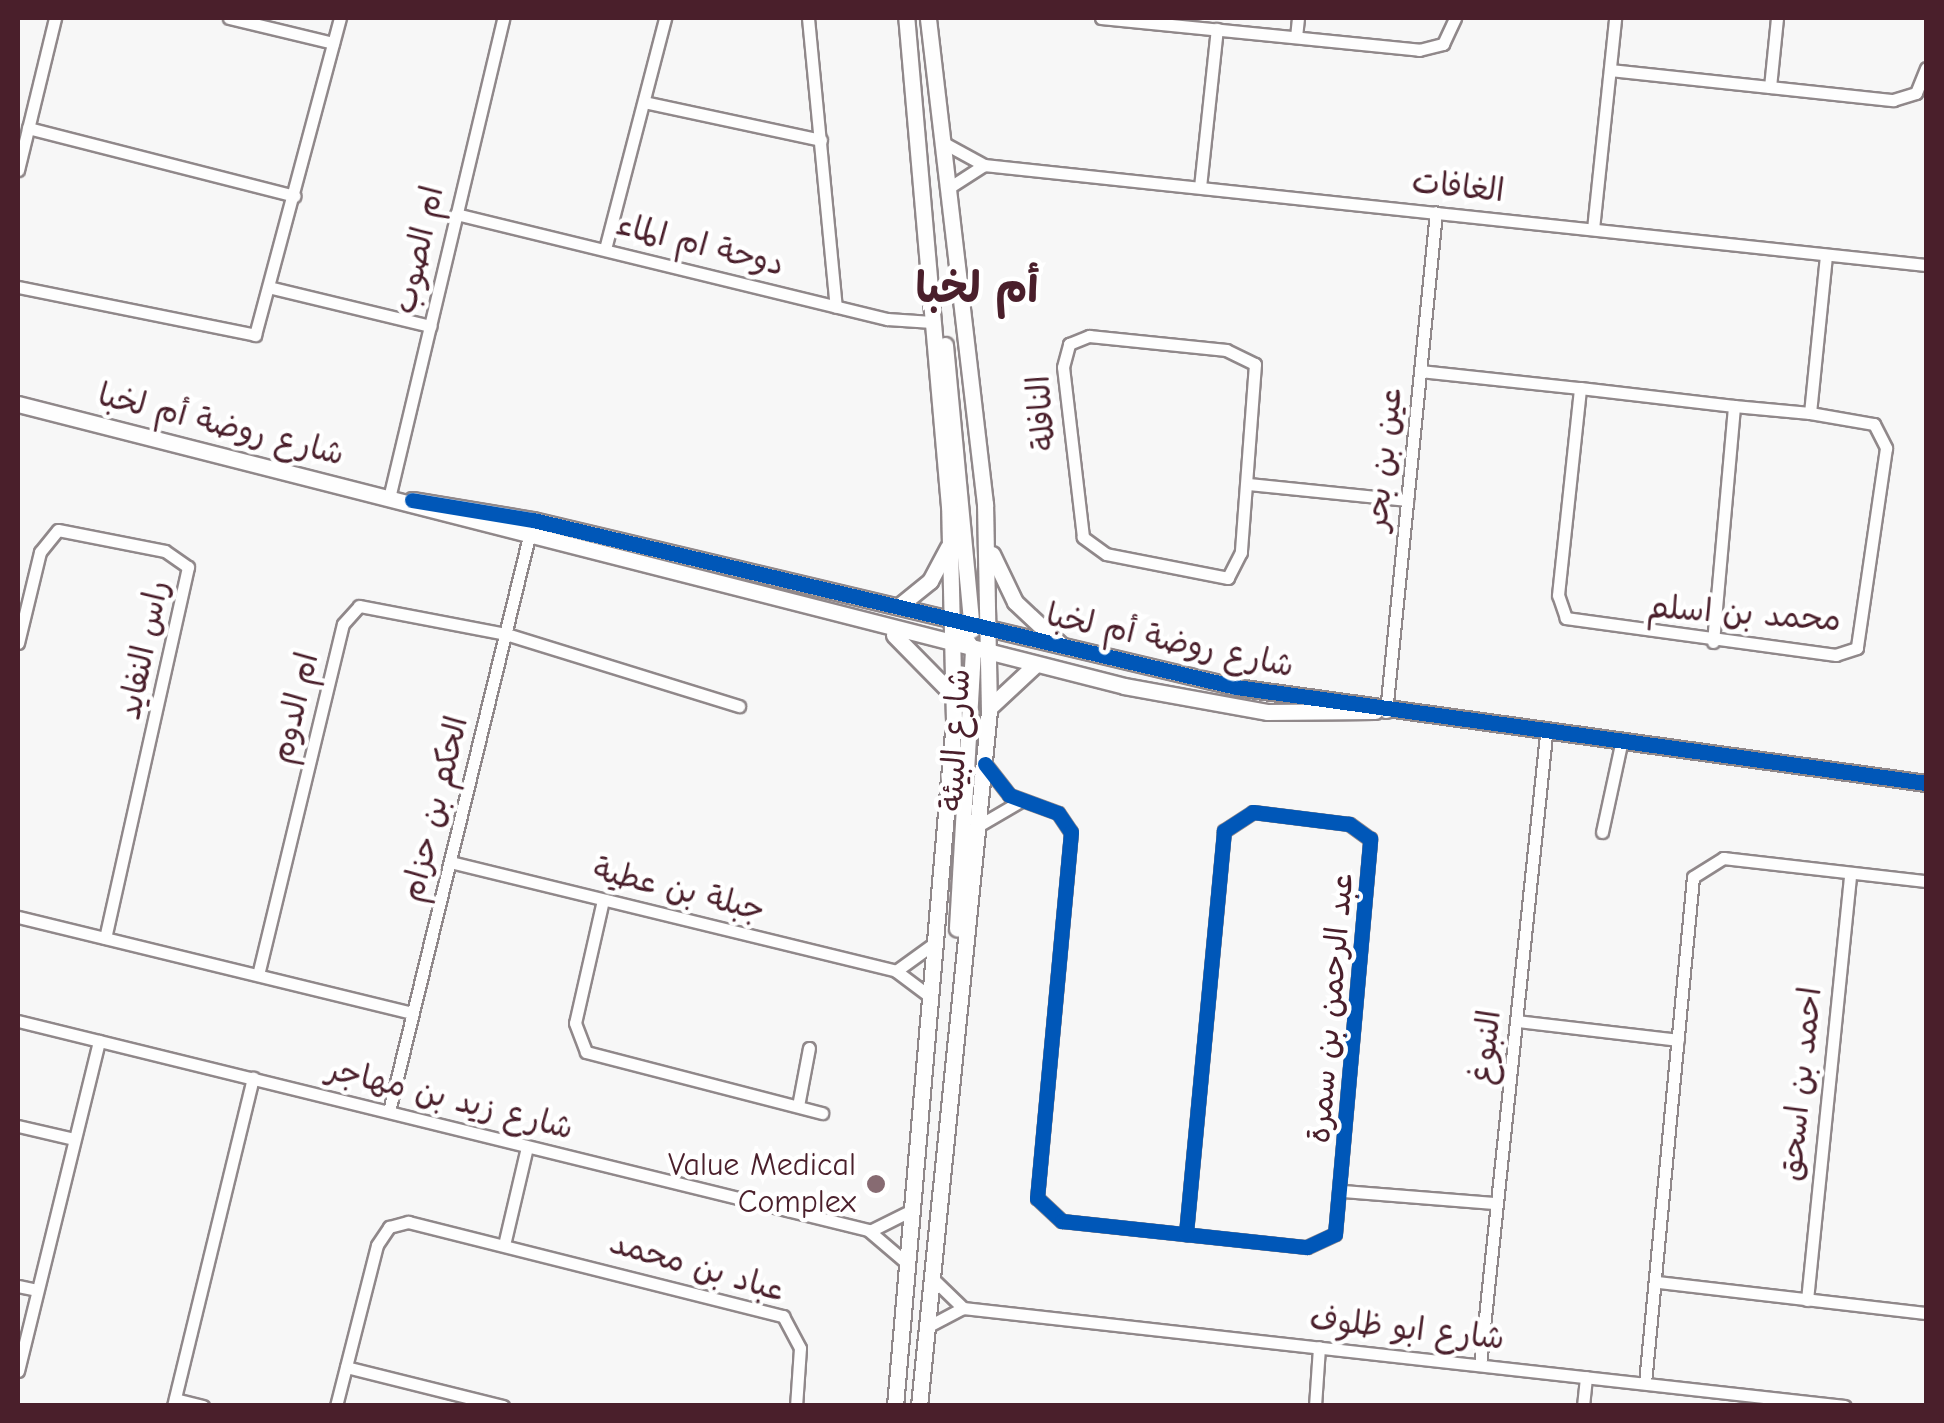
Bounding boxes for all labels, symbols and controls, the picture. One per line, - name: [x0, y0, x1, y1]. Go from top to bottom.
- street label: الغافات: [1410, 163, 1506, 211]
- street label: ام الصوب: [386, 182, 452, 318]
- street label: دوحة ام الماء: [612, 206, 788, 284]
- district label: أم لخبا: [916, 264, 1038, 314]
- street label: النافلة: [1020, 374, 1064, 452]
- street label: شارع روضة أم لخبا: [94, 376, 348, 474]
- street label: عين بن بحر: [1357, 386, 1411, 532]
- street label: راس النفايد: [111, 577, 177, 723]
- street label: محمد بن اسلم: [1646, 588, 1842, 640]
- street label: شارع روضة أم لخبا: [1043, 596, 1297, 686]
- street label: ام الدوم: [263, 649, 327, 767]
- street label: شارع البيئة: [933, 668, 979, 812]
- street label: الحكم بن حزام: [393, 712, 477, 906]
- street label: جبلة بن عطية: [589, 850, 769, 930]
- street label: عبد الرحمن بن سمرة: [1300, 871, 1362, 1145]
- street label: احمد بن اسحق: [1772, 985, 1830, 1183]
- street label: النبوغ: [1462, 1008, 1510, 1086]
- street label: شارع زيد بن مهاجر: [323, 1050, 577, 1148]
- place label: Value Medical Complex: [668, 1147, 856, 1222]
- marker: Value Medical Complex: [865, 1173, 887, 1195]
- street label: عباد بن محمد: [605, 1224, 789, 1310]
- street label: شارع ابو ظلوف: [1308, 1300, 1506, 1358]

